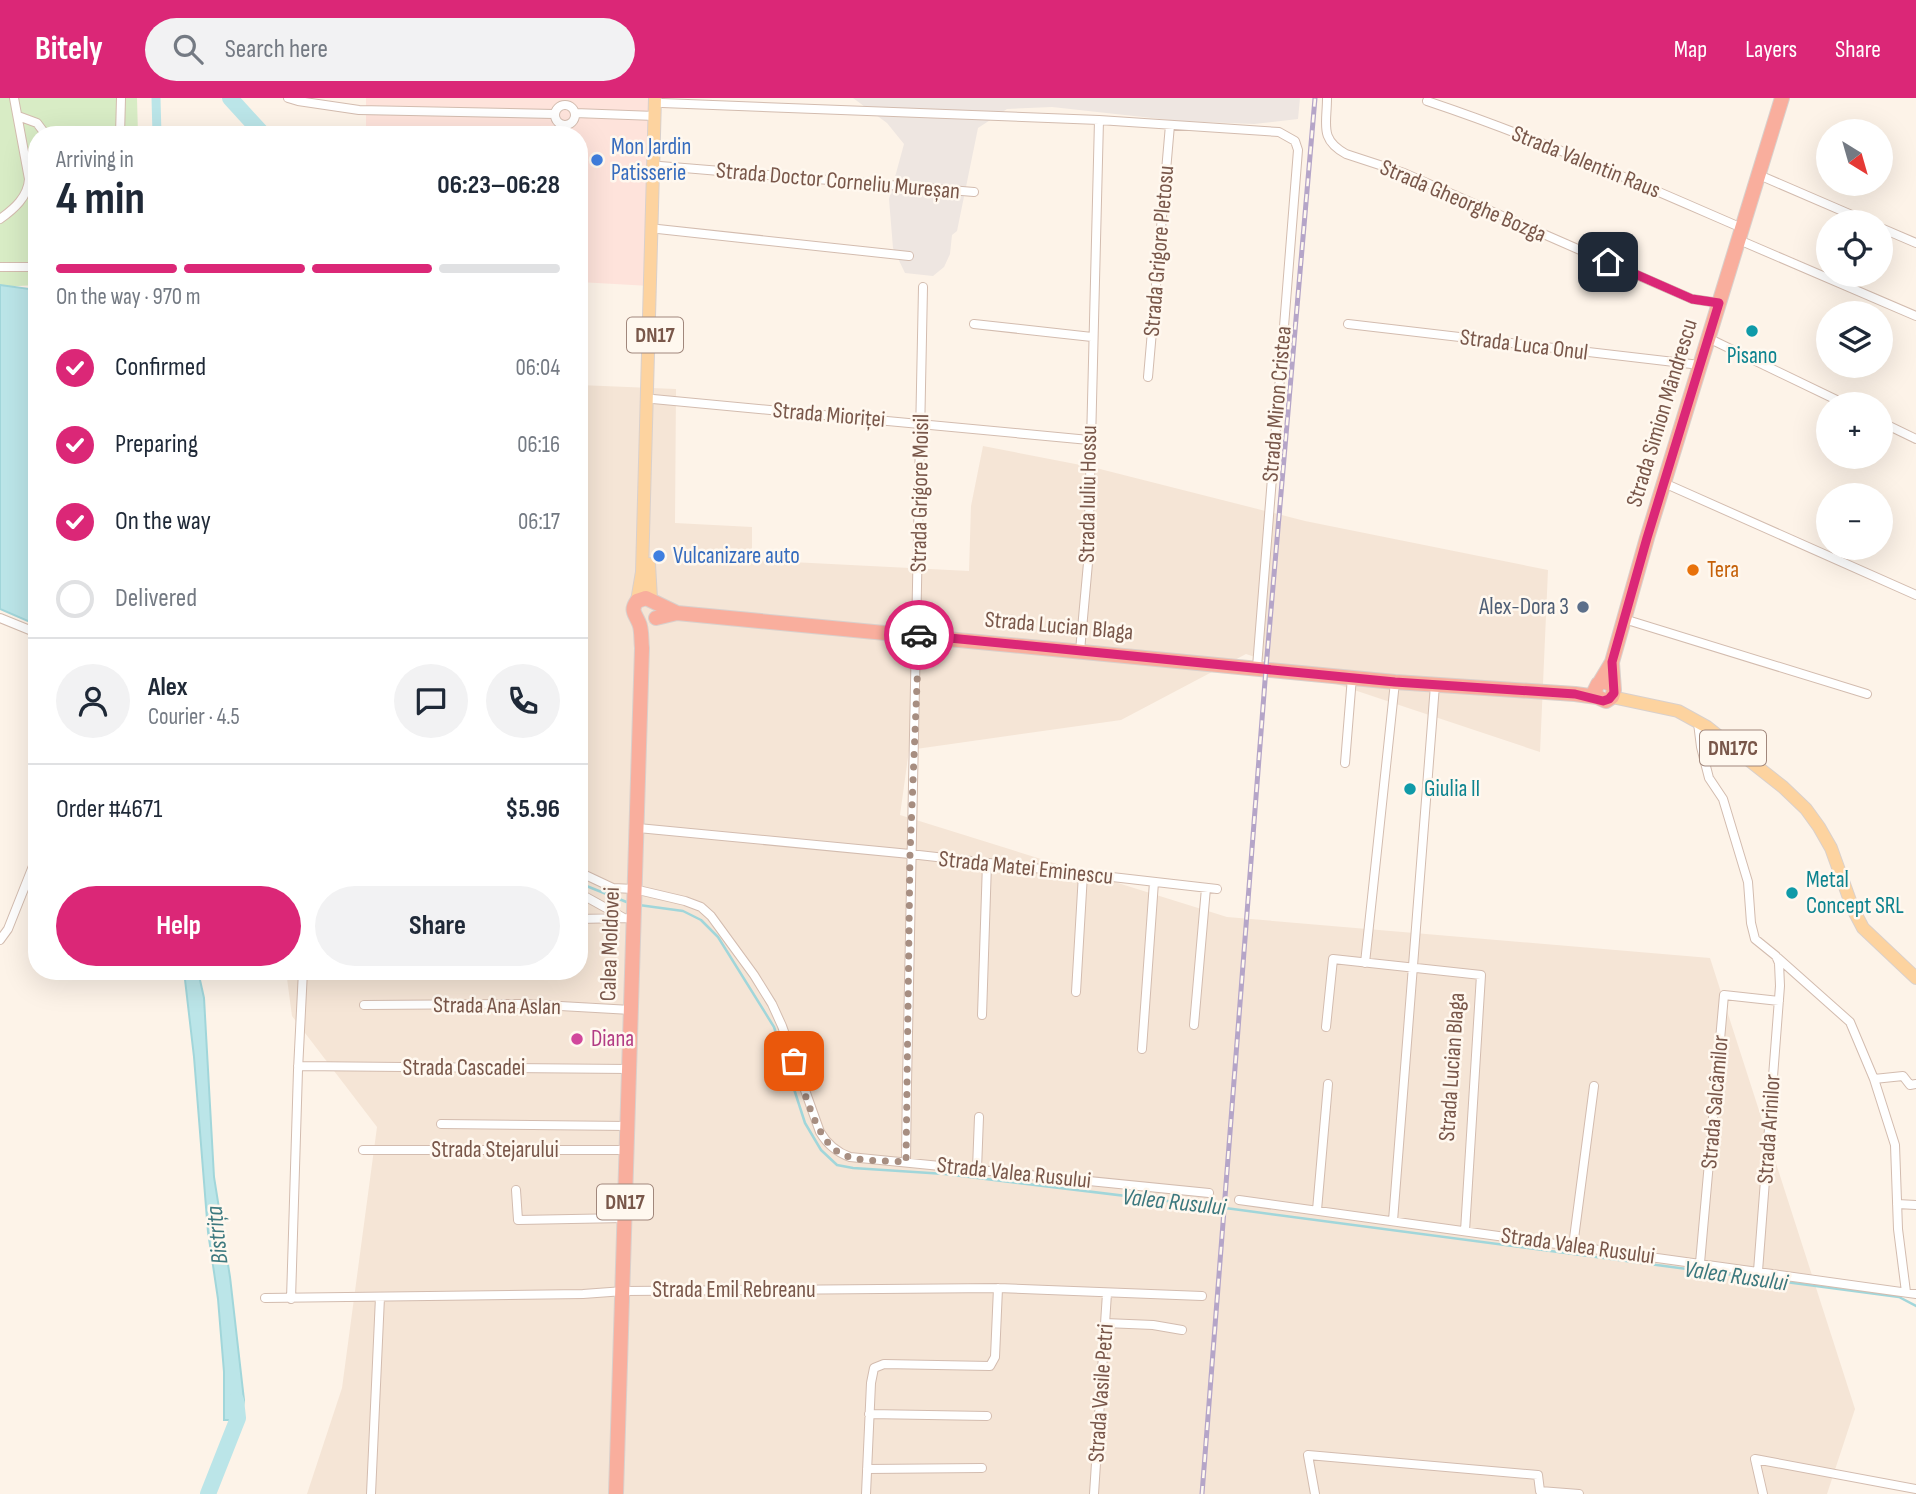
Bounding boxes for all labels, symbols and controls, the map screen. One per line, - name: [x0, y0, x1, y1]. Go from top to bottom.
- search box: [145, 18, 635, 81]
- text: Bitely: [35, 29, 103, 69]
- icon: search: [169, 30, 207, 68]
- text: Search here: [225, 34, 328, 65]
- text: Map: [1674, 35, 1707, 64]
- text: Layers: [1745, 35, 1797, 64]
- text: Share: [1835, 35, 1881, 64]
- street label: Strada Valentin Raus: [1508, 119, 1664, 205]
- north arrow: [1816, 119, 1894, 196]
- map controls: [1816, 119, 1893, 560]
- place label: Mon Jardin Patisserie: [611, 133, 691, 187]
- text: Arriving in: [56, 146, 134, 174]
- marker: Mon Jardin Patisserie: [589, 152, 605, 168]
- street label: Strada Gheorghe Bozga: [1376, 153, 1550, 249]
- street label: Strada Doctor Corneliu Mureșan: [715, 156, 961, 206]
- street label: Strada Grigore Pletosu: [1138, 164, 1180, 338]
- text: 06:23–06:28: [437, 170, 560, 201]
- text: 4 min: [56, 172, 145, 227]
- button: locate: [1816, 210, 1893, 287]
- pin: [1578, 232, 1638, 292]
- icon: home: [1589, 243, 1627, 281]
- text: On the way · 970 m: [56, 283, 201, 311]
- button: layers: [1816, 301, 1893, 378]
- street label: Strada Simion Mândrescu: [1620, 316, 1704, 510]
- road number: DN17: [627, 317, 683, 352]
- street label: Strada Luca Onul: [1458, 323, 1590, 367]
- marker: Pisano: [1744, 323, 1760, 339]
- street label: Strada Miron Cristea: [1256, 325, 1298, 483]
- place label: Pisano: [1727, 342, 1777, 370]
- icon: check: [56, 349, 94, 387]
- text: Confirmed: [115, 352, 206, 383]
- text: 06:04: [515, 354, 560, 382]
- button: +: [1816, 392, 1893, 469]
- street label: Strada Mioriței: [772, 396, 886, 434]
- street label: Strada Grigore Moisil: [905, 414, 935, 572]
- street label: Strada Iuliu Hossu: [1073, 425, 1103, 563]
- icon: check: [56, 426, 94, 464]
- text: Preparing: [115, 429, 198, 460]
- text: 06:16: [517, 431, 560, 459]
- button: −: [1816, 483, 1893, 560]
- icon: check: [56, 503, 94, 541]
- text: On the way: [115, 506, 211, 537]
- text: 06:17: [518, 508, 560, 536]
- place label: Vulcanizare auto: [673, 542, 800, 570]
- marker: Vulcanizare auto: [651, 548, 667, 564]
- place label: Tera: [1707, 556, 1739, 584]
- marker: Tera: [1685, 562, 1701, 578]
- text: Delivered: [115, 583, 197, 614]
- place label: Alex-Dora 3: [1478, 593, 1569, 621]
- marker: Alex-Dora 3: [1575, 599, 1591, 615]
- courier: [884, 600, 954, 670]
- street label: Strada Lucian Blaga: [984, 606, 1134, 646]
- icon: car: [900, 616, 938, 654]
- button: person: [56, 664, 130, 738]
- button: chat: [394, 664, 468, 738]
- button: phone: [486, 664, 560, 738]
- text: Alex: [148, 672, 188, 703]
- text: Courier · 4.5: [148, 703, 240, 731]
- road number: DN17C: [1700, 730, 1766, 766]
- place label: Giulia II: [1424, 775, 1480, 803]
- marker: Giulia II: [1402, 781, 1418, 797]
- text: Order #4671: [56, 794, 162, 825]
- text: $5.96: [505, 794, 560, 825]
- street label: Strada Matei Eminescu: [937, 845, 1115, 891]
- place label: Metal Concept SRL: [1806, 866, 1904, 920]
- marker: Metal Concept SRL: [1784, 885, 1800, 901]
- button: Help: [56, 886, 301, 966]
- button: Share: [315, 886, 560, 966]
- street label: Calea Moldovei: [594, 886, 626, 1002]
- street label: Strada Ana Aslan: [433, 991, 561, 1021]
- street label: Strada Lucian Blaga: [1433, 992, 1471, 1142]
- place label: Diana: [591, 1025, 634, 1053]
- marker: Diana: [569, 1031, 585, 1047]
- pin: [764, 1031, 824, 1091]
- street label: Strada Salcâmilor: [1695, 1034, 1735, 1170]
- icon: bag: [775, 1042, 813, 1080]
- street label: Strada Cascadei: [403, 1054, 525, 1082]
- street label: Strada Arinilor: [1751, 1073, 1787, 1185]
- street label: Strada Stejarului: [431, 1136, 559, 1164]
- street label: Strada Valea Rusului: [936, 1151, 1092, 1195]
- water label: Valea Rusului: [1121, 1182, 1228, 1222]
- road number: DN17: [597, 1184, 653, 1220]
- water label: Bistrița: [200, 1204, 234, 1265]
- street label: Strada Valea Rusului: [1499, 1221, 1657, 1271]
- water label: Valea Rusului: [1682, 1254, 1790, 1298]
- street label: Strada Emil Rebreanu: [652, 1276, 816, 1304]
- street label: Strada Vasile Petri: [1082, 1323, 1120, 1463]

